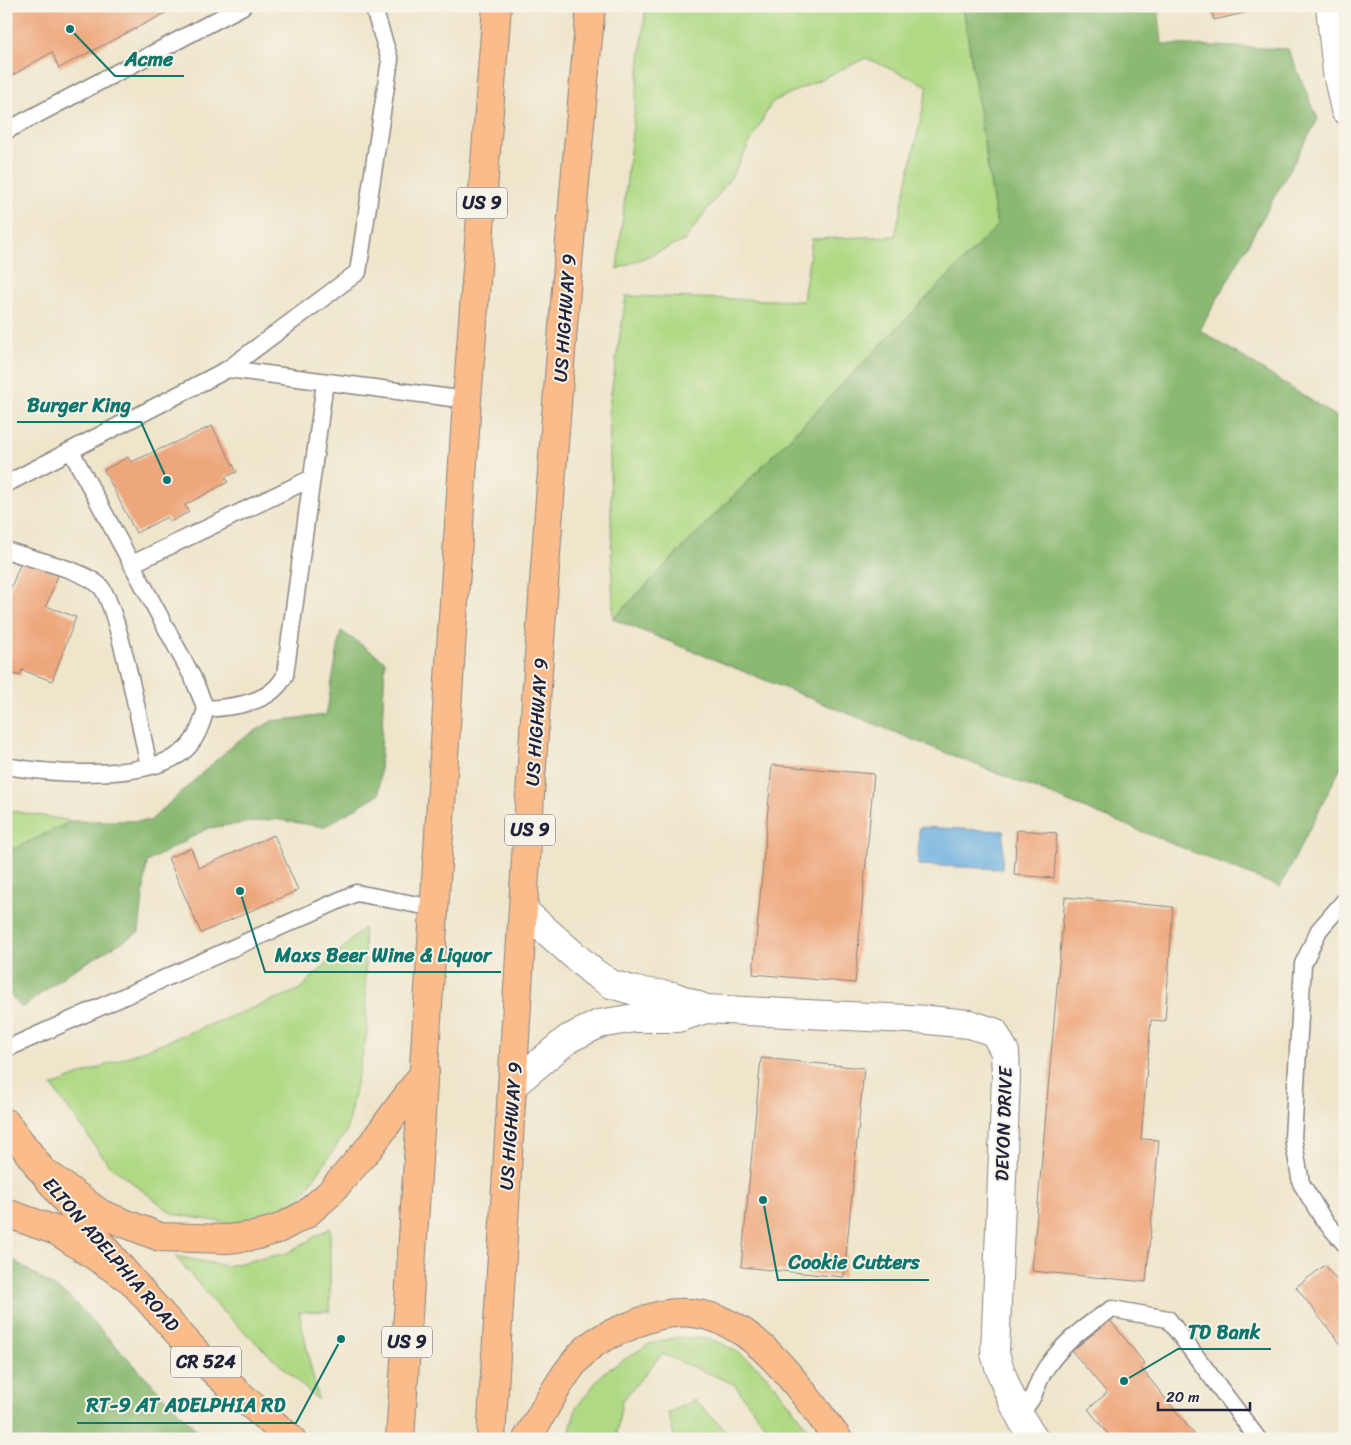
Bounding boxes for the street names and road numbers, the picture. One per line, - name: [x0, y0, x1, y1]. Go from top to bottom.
- road number: US 9: [457, 188, 507, 218]
- street label: US HIGHWAY 9: [544, 253, 585, 383]
- street label: US HIGHWAY 9: [516, 657, 557, 787]
- road number: US 9: [505, 814, 555, 846]
- street label: US HIGHWAY 9: [490, 1061, 531, 1191]
- street label: DEVON DRIVE: [985, 1065, 1022, 1182]
- street label: ELTON ADELPHIA ROAD: [35, 1169, 189, 1340]
- road number: US 9: [382, 1326, 432, 1358]
- road number: CR 524: [171, 1346, 241, 1378]

